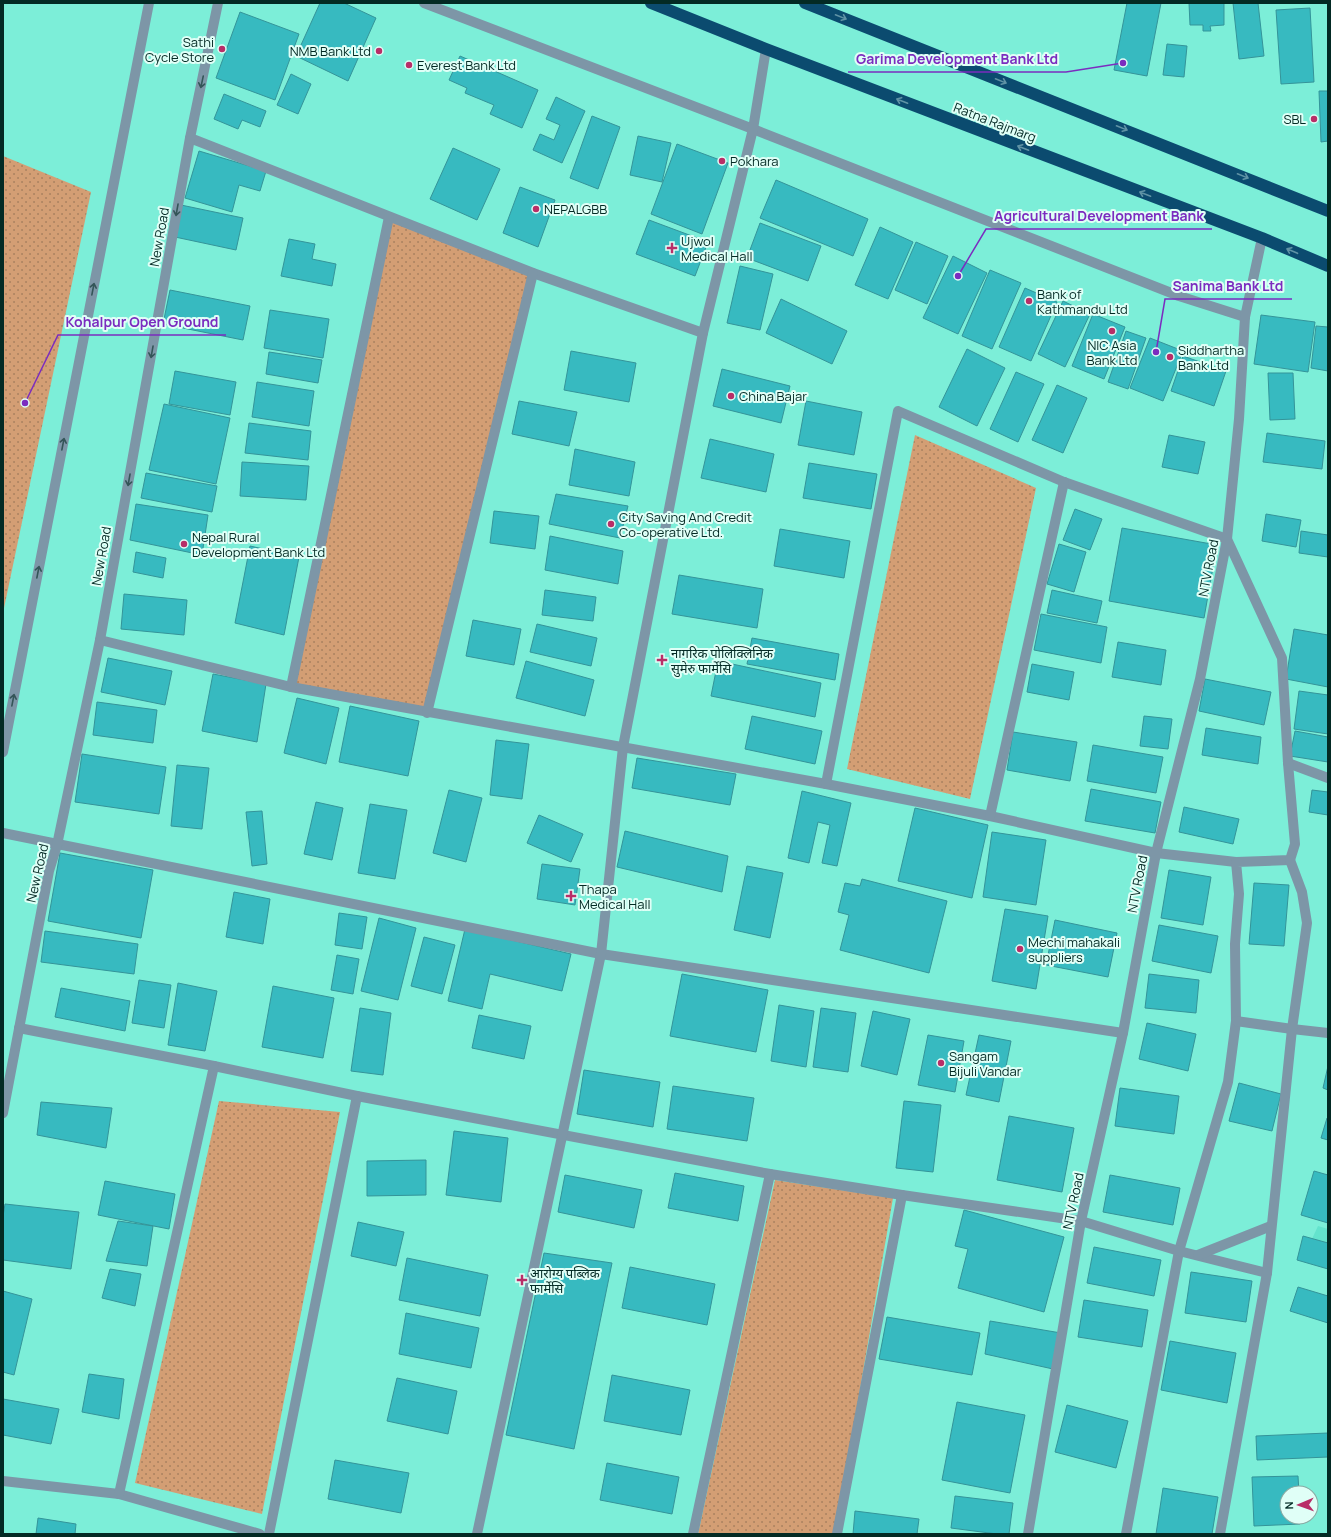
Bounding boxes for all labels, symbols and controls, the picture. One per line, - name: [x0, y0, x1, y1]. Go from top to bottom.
- one-way arrow: [835, 14, 847, 22]
- place label: Sathi Cycle Store: [145, 33, 214, 66]
- place label: NMB Bank Ltd: [290, 42, 371, 60]
- marker: Sathi Cycle Store: [217, 44, 227, 54]
- marker: NMB Bank Ltd: [374, 46, 384, 56]
- callout: Garima Development Bank Ltd: [848, 46, 1066, 72]
- text: Garima Development Bank Ltd: [856, 49, 1058, 68]
- place label: Everest Bank Ltd: [417, 56, 516, 74]
- marker: Everest Bank Ltd: [404, 60, 414, 70]
- one-way arrow: [197, 75, 205, 88]
- one-way arrow: [995, 77, 1007, 85]
- one-way arrow: [896, 97, 908, 105]
- street label: Ratna Rajmarg: [951, 98, 1039, 146]
- place label: SBL: [1283, 110, 1306, 128]
- marker: SBL: [1309, 114, 1319, 124]
- one-way arrow: [1115, 125, 1127, 133]
- one-way arrow: [1018, 143, 1030, 151]
- place label: Pokhara: [730, 152, 779, 170]
- marker: Pokhara: [717, 156, 727, 166]
- one-way arrow: [1236, 173, 1248, 181]
- one-way arrow: [1139, 189, 1151, 197]
- place label: NEPALGBB: [544, 200, 607, 218]
- one-way arrow: [173, 203, 181, 216]
- callout: Agricultural Development Bank: [986, 203, 1212, 229]
- marker: NEPALGBB: [531, 204, 541, 214]
- street label: New Road: [145, 206, 173, 268]
- text: Agricultural Development Bank: [994, 206, 1204, 225]
- place label: Ujwol Medical Hall: [681, 232, 752, 265]
- marker: Ujwol Medical Hall: [666, 242, 678, 254]
- one-way arrow: [1286, 247, 1298, 254]
- callout: Sanima Bank Ltd: [1165, 273, 1292, 299]
- text: Sanima Bank Ltd: [1173, 276, 1283, 295]
- one-way arrow: [90, 283, 98, 296]
- place label: Bank of Kathmandu Ltd: [1037, 285, 1128, 318]
- marker: Bank of Kathmandu Ltd: [1024, 296, 1034, 306]
- callout: Kohalpur Open Ground: [58, 309, 226, 335]
- text: Kohalpur Open Ground: [66, 312, 218, 331]
- marker: NIC Asia Bank Ltd: [1107, 326, 1117, 336]
- place label: NIC Asia Bank Ltd: [1087, 336, 1137, 369]
- place label: Siddhartha Bank Ltd: [1178, 341, 1244, 374]
- one-way arrow: [147, 345, 155, 358]
- marker: Siddhartha Bank Ltd: [1165, 352, 1175, 362]
- place label: China Bajar: [739, 387, 807, 405]
- marker: China Bajar: [726, 391, 736, 401]
- one-way arrow: [59, 438, 67, 451]
- one-way arrow: [124, 473, 132, 486]
- place label: City Saving And Credit Co-operative Ltd.: [619, 508, 752, 541]
- marker: City Saving And Credit Co-operative Ltd.: [606, 519, 616, 529]
- street label: New Road: [87, 525, 115, 587]
- place label: Nepal Rural Development Bank Ltd: [192, 528, 325, 561]
- street label: NTV Road: [1194, 538, 1222, 598]
- marker: Nepal Rural Development Bank Ltd: [179, 539, 189, 549]
- one-way arrow: [34, 566, 42, 579]
- place label: नागरिक पोलिक्लिनिक सुमेरु फार्मेसि: [671, 644, 774, 677]
- marker: नागरिक पोलिक्लिनिक सुमेरु फार्मेसि: [656, 654, 668, 666]
- one-way arrow: [10, 693, 18, 706]
- street label: New Road: [22, 842, 52, 904]
- street label: NTV Road: [1123, 854, 1151, 914]
- place label: Thapa Medical Hall: [579, 880, 650, 913]
- marker: Thapa Medical Hall: [566, 891, 576, 901]
- place label: Mechi mahakali suppliers: [1028, 933, 1120, 966]
- marker: Mechi mahakali suppliers: [1015, 944, 1025, 954]
- place label: Sangam Bijuli Vandar: [949, 1047, 1022, 1080]
- marker: Sangam Bijuli Vandar: [936, 1058, 946, 1068]
- street label: NTV Road: [1058, 1171, 1088, 1231]
- place label: आरोग्य पब्लिक फार्मेसि: [530, 1264, 601, 1297]
- marker: आरोग्य पब्लिक फार्मेसि: [517, 1275, 527, 1285]
- north arrow: [1279, 1485, 1319, 1525]
- text: N: [1281, 1501, 1296, 1510]

